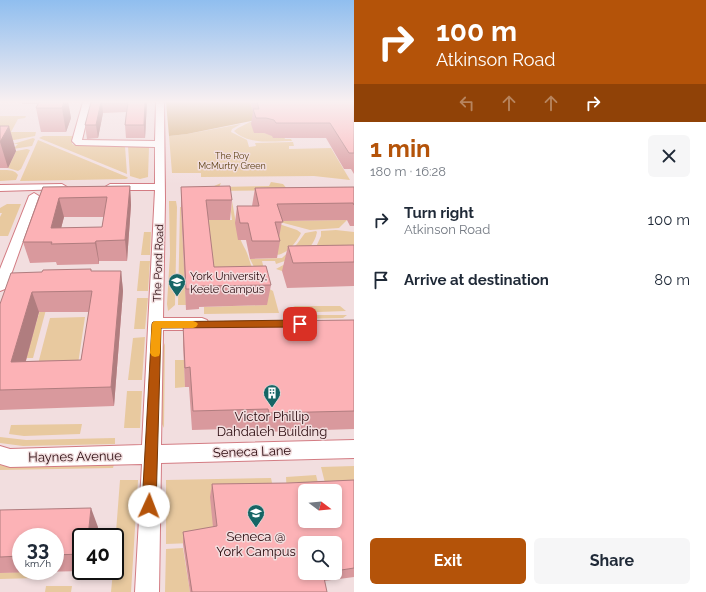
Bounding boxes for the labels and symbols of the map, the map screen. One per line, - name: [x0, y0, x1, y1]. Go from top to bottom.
- park label: The Roy McMurtry Green: [198, 151, 266, 171]
- street label: The Pond Road: [151, 224, 166, 302]
- place label: York University, Keele Campus: [190, 270, 267, 296]
- school or university icon: York University, Keele Campus: [167, 272, 187, 297]
- pin: [283, 307, 317, 341]
- building icon: Victor Phillip Dahdaleh Building: [262, 383, 282, 408]
- place label: Victor Phillip Dahdaleh Building: [217, 409, 327, 439]
- street label: Seneca Lane: [213, 443, 292, 460]
- street label: Haynes Avenue: [28, 448, 122, 465]
- north arrow: [298, 484, 342, 528]
- position arrow: [128, 485, 170, 527]
- school or university icon: Seneca @ York Campus: [246, 503, 266, 528]
- speed limit sign: 40: [72, 528, 124, 580]
- place label: Seneca @ York Campus: [216, 529, 296, 559]

